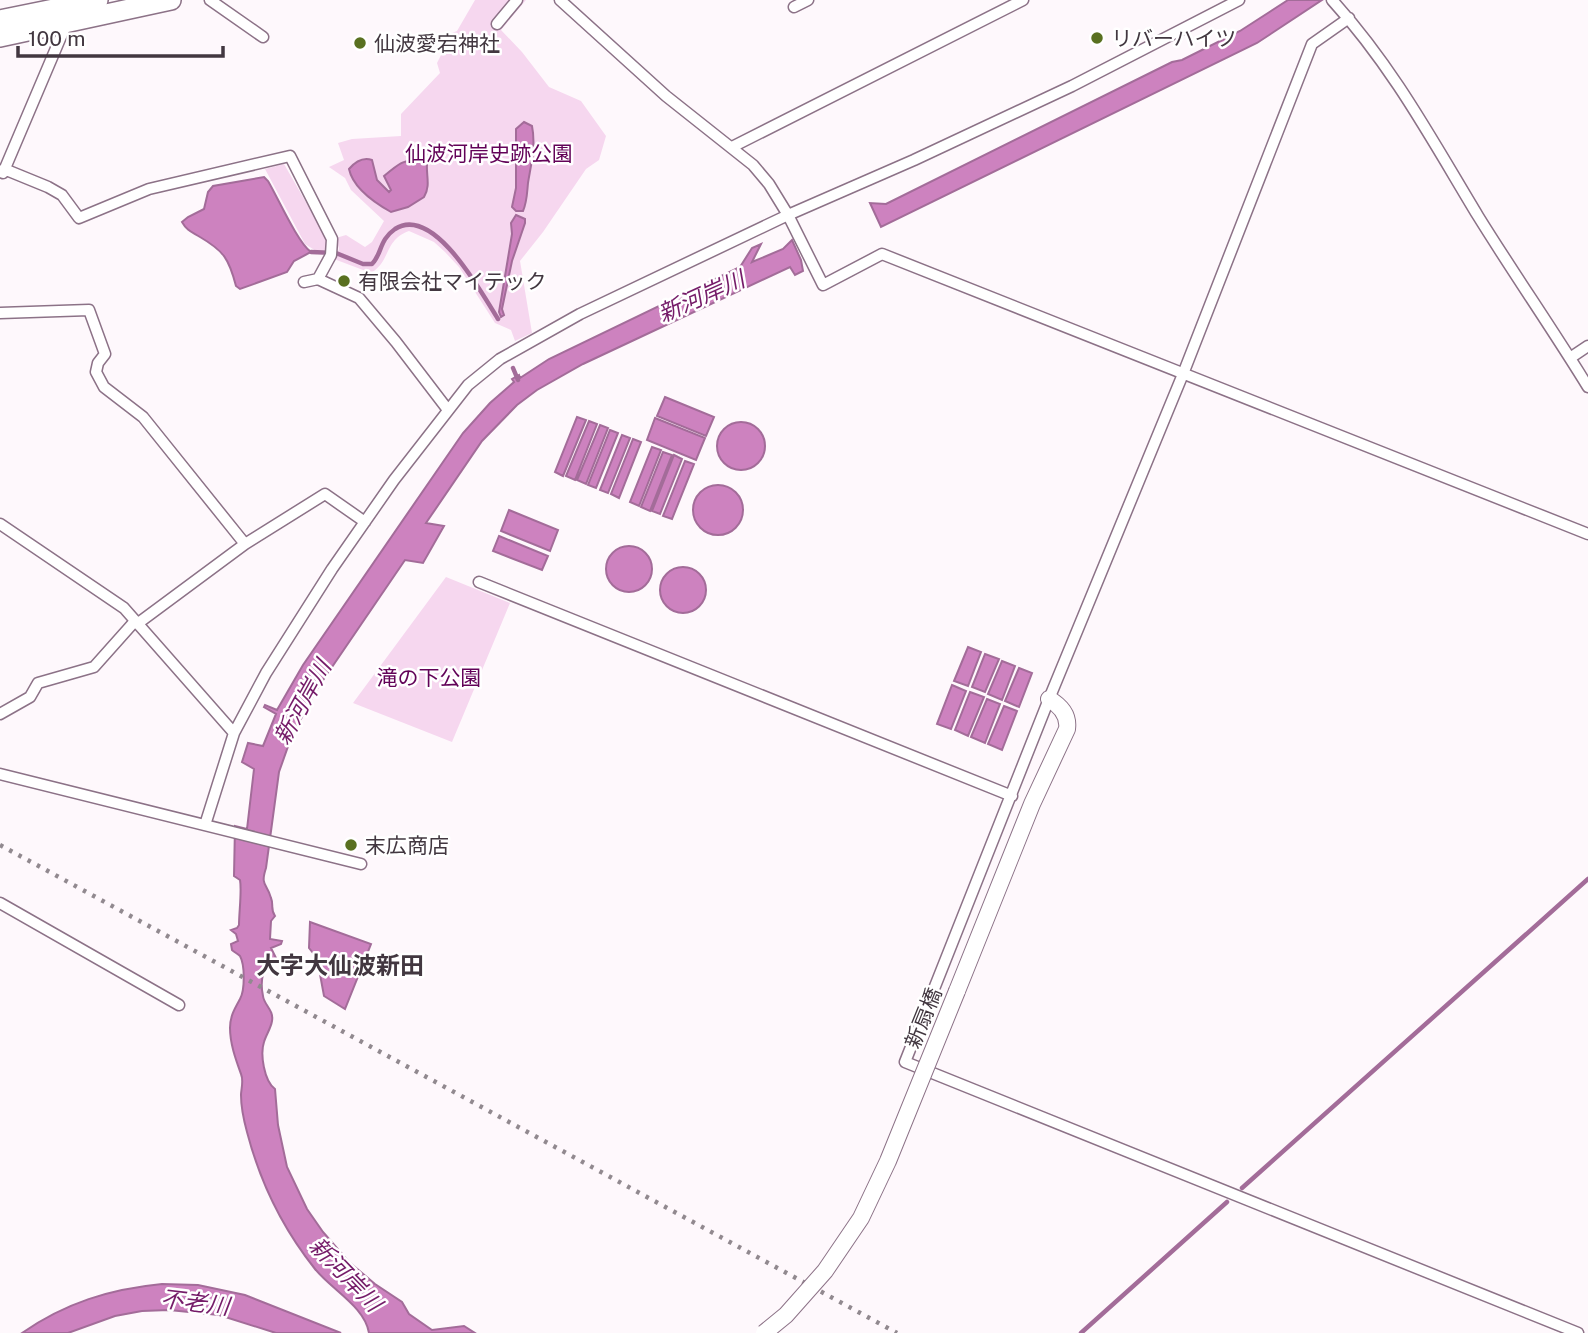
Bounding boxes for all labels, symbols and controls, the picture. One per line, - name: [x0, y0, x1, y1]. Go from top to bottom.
- scale bar: [18, 14, 222, 58]
- text: 100 m: [28, 26, 85, 51]
- place label: リバーハイツ: [1111, 26, 1236, 51]
- marker: リバーハイツ: [1089, 30, 1105, 46]
- place label: 仙波愛宕神社: [374, 31, 500, 56]
- marker: 仙波愛宕神社: [352, 35, 368, 51]
- park label: 仙波河岸史跡公園: [405, 141, 573, 166]
- water label: 新河岸川: [653, 264, 751, 327]
- place label: 有限会社マイテック: [358, 269, 547, 294]
- marker: 有限会社マイテック: [336, 273, 352, 289]
- water label: 新河岸川: [268, 653, 338, 749]
- park label: 滝の下公園: [377, 665, 482, 690]
- place label: 末広商店: [365, 833, 449, 858]
- marker: 末広商店: [343, 837, 359, 853]
- district label: 大字大仙波新田: [256, 951, 424, 979]
- street label: 新扇橋: [900, 984, 946, 1052]
- water label: 新河岸川: [304, 1232, 390, 1319]
- water label: 不老川: [159, 1284, 234, 1320]

